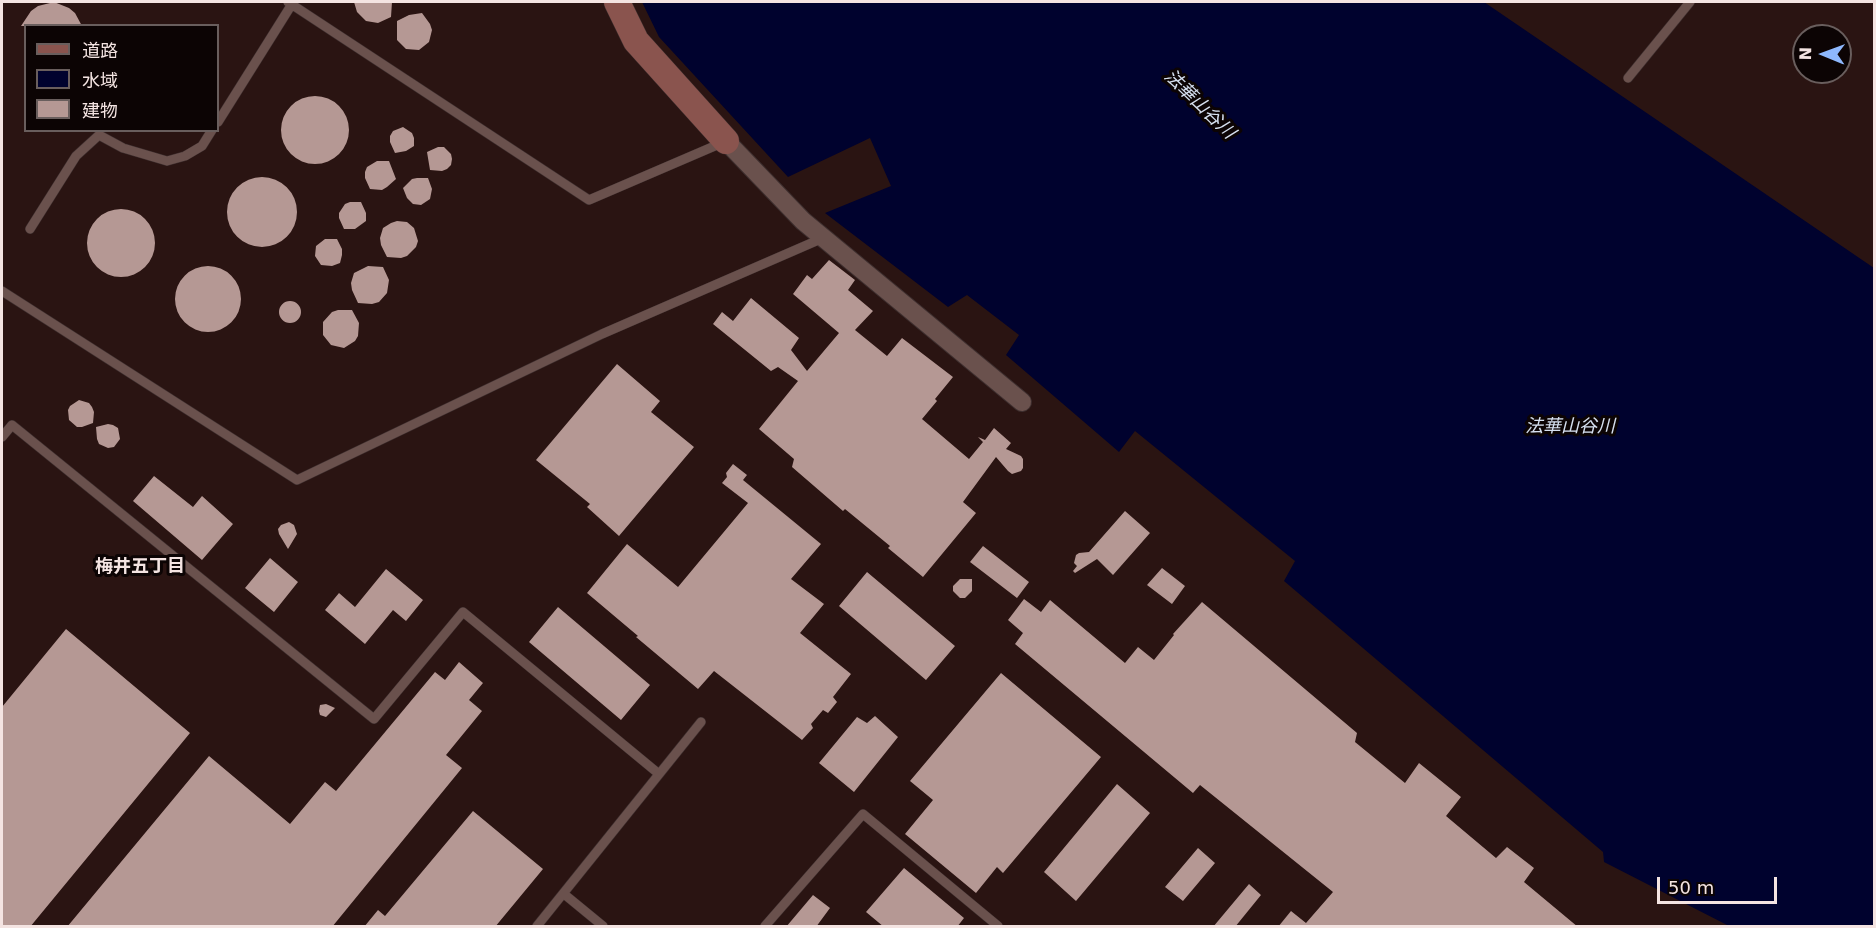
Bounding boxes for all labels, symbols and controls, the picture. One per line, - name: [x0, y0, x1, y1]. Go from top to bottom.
- legend: [24, 24, 219, 132]
- north arrow: [1792, 24, 1852, 84]
- text: 道路: [82, 40, 118, 61]
- text: N: [1796, 47, 1815, 61]
- water label: 法華山谷川: [1159, 66, 1239, 144]
- text: 水域: [82, 70, 118, 91]
- text: 建物: [82, 100, 118, 121]
- water label: 法華山谷川: [1525, 416, 1615, 438]
- district label: 梅井五丁目: [95, 556, 185, 578]
- scale bar: [1660, 865, 1780, 903]
- text: 50 m: [1668, 877, 1714, 898]

